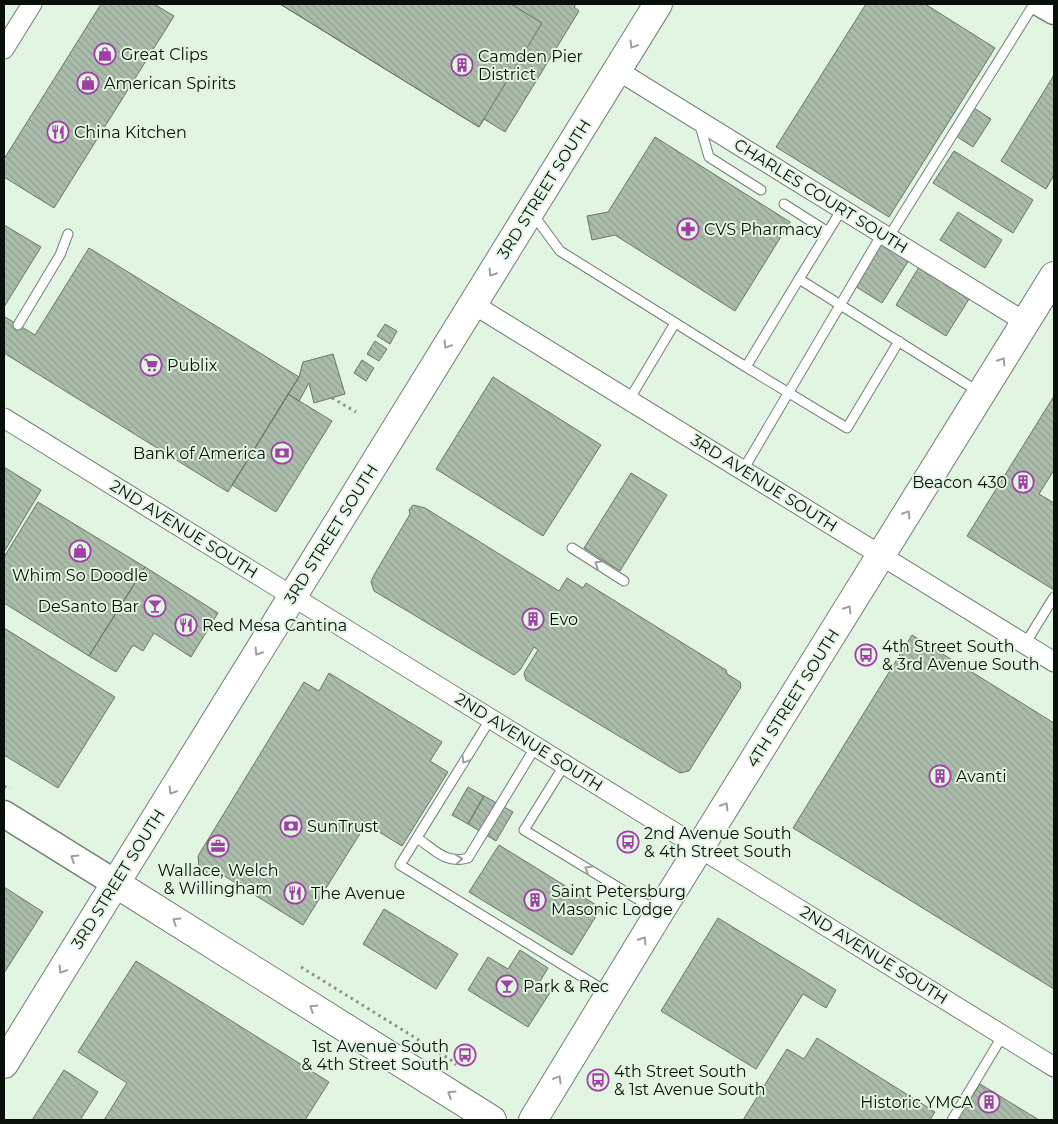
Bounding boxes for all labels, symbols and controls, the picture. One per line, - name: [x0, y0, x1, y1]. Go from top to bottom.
- one-way arrow: [629, 40, 639, 49]
- shop icon: Great Clips: [93, 42, 117, 66]
- place label: Great Clips: [121, 45, 208, 64]
- place label: Camden Pier District: [478, 47, 583, 84]
- building icon: Camden Pier District: [450, 53, 474, 77]
- shop icon: American Spirits: [76, 71, 100, 95]
- place label: American Spirits: [104, 74, 236, 93]
- street label: 3RD STREET SOUTH: [493, 116, 595, 262]
- restaurant icon: China Kitchen: [46, 120, 70, 144]
- place label: China Kitchen: [74, 123, 187, 142]
- street label: CHARLES COURT SOUTH: [731, 135, 911, 257]
- pharmacy icon: CVS Pharmacy: [676, 217, 700, 241]
- place label: CVS Pharmacy: [704, 220, 823, 239]
- one-way arrow: [489, 267, 498, 276]
- one-way arrow: [444, 340, 454, 349]
- supermarket icon: Publix: [139, 353, 163, 377]
- place label: Publix: [167, 356, 218, 375]
- one-way arrow: [995, 357, 1005, 366]
- street label: 3RD AVENUE SOUTH: [687, 430, 841, 536]
- bank icon: Bank of America: [270, 441, 294, 465]
- place label: Bank of America: [133, 444, 266, 463]
- street label: 3RD STREET SOUTH: [280, 461, 382, 607]
- building icon: Beacon 430: [1011, 470, 1035, 494]
- place label: Beacon 430: [912, 473, 1007, 492]
- street label: 2ND AVENUE SOUTH: [107, 476, 261, 582]
- one-way arrow: [901, 511, 911, 520]
- shop icon: Whim So Doodle: [68, 539, 92, 563]
- one-way arrow: [595, 561, 604, 571]
- place label: Whim So Doodle: [12, 566, 148, 585]
- bar icon: DeSanto Bar: [143, 594, 167, 618]
- place label: DeSanto Bar: [38, 597, 139, 616]
- one-way arrow: [842, 605, 852, 614]
- building icon: Evo: [521, 607, 545, 631]
- place label: Evo: [549, 610, 578, 629]
- restaurant icon: Red Mesa Cantina: [174, 613, 198, 637]
- place label: Red Mesa Cantina: [202, 616, 347, 635]
- street label: 4TH STREET SOUTH: [743, 625, 843, 771]
- place label: 4th Street South & 3rd Avenue South: [882, 637, 1040, 674]
- bus stop icon: 4th Street South & 3rd Avenue South: [854, 643, 878, 667]
- one-way arrow: [254, 647, 264, 656]
- street label: 2ND AVENUE SOUTH: [452, 689, 606, 795]
- one-way arrow: [462, 755, 472, 764]
- building icon: Avanti: [928, 764, 952, 788]
- place label: Avanti: [956, 767, 1006, 786]
- one-way arrow: [169, 785, 179, 794]
- one-way arrow: [719, 803, 729, 812]
- street label: 3RD STREET SOUTH: [67, 806, 169, 952]
- bank icon: SunTrust: [279, 814, 303, 838]
- place label: SunTrust: [307, 817, 379, 836]
- place label: 2nd Avenue South & 4th Street South: [644, 824, 791, 861]
- bus stop icon: 2nd Avenue South & 4th Street South: [616, 830, 640, 854]
- office icon: Wallace, Welch & Willingham: [206, 834, 230, 858]
- one-way arrow: [70, 854, 79, 864]
- one-way arrow: [455, 854, 463, 865]
- place label: Wallace, Welch & Willingham: [157, 861, 279, 898]
- one-way arrow: [584, 865, 593, 875]
- restaurant icon: The Avenue: [283, 881, 307, 905]
- place label: Saint Petersburg Masonic Lodge: [551, 882, 686, 919]
- place label: The Avenue: [311, 884, 405, 903]
- building icon: Saint Petersburg Masonic Lodge: [523, 888, 547, 912]
- street label: 2ND AVENUE SOUTH: [797, 902, 951, 1008]
- one-way arrow: [172, 918, 181, 928]
- one-way arrow: [636, 936, 646, 945]
- one-way arrow: [59, 964, 69, 973]
- bar icon: Park & Rec: [495, 974, 519, 998]
- place label: Park & Rec: [523, 977, 609, 996]
- one-way arrow: [310, 1004, 319, 1014]
- place label: 1st Avenue South & 4th Street South: [302, 1037, 449, 1074]
- bus stop icon: 1st Avenue South & 4th Street South: [453, 1043, 477, 1067]
- place label: 4th Street South & 1st Avenue South: [614, 1062, 766, 1099]
- bus stop icon: 4th Street South & 1st Avenue South: [586, 1068, 610, 1092]
- one-way arrow: [552, 1075, 562, 1084]
- building icon: Historic YMCA: [977, 1090, 1001, 1114]
- one-way arrow: [447, 1091, 456, 1101]
- place label: Historic YMCA: [860, 1093, 974, 1112]

